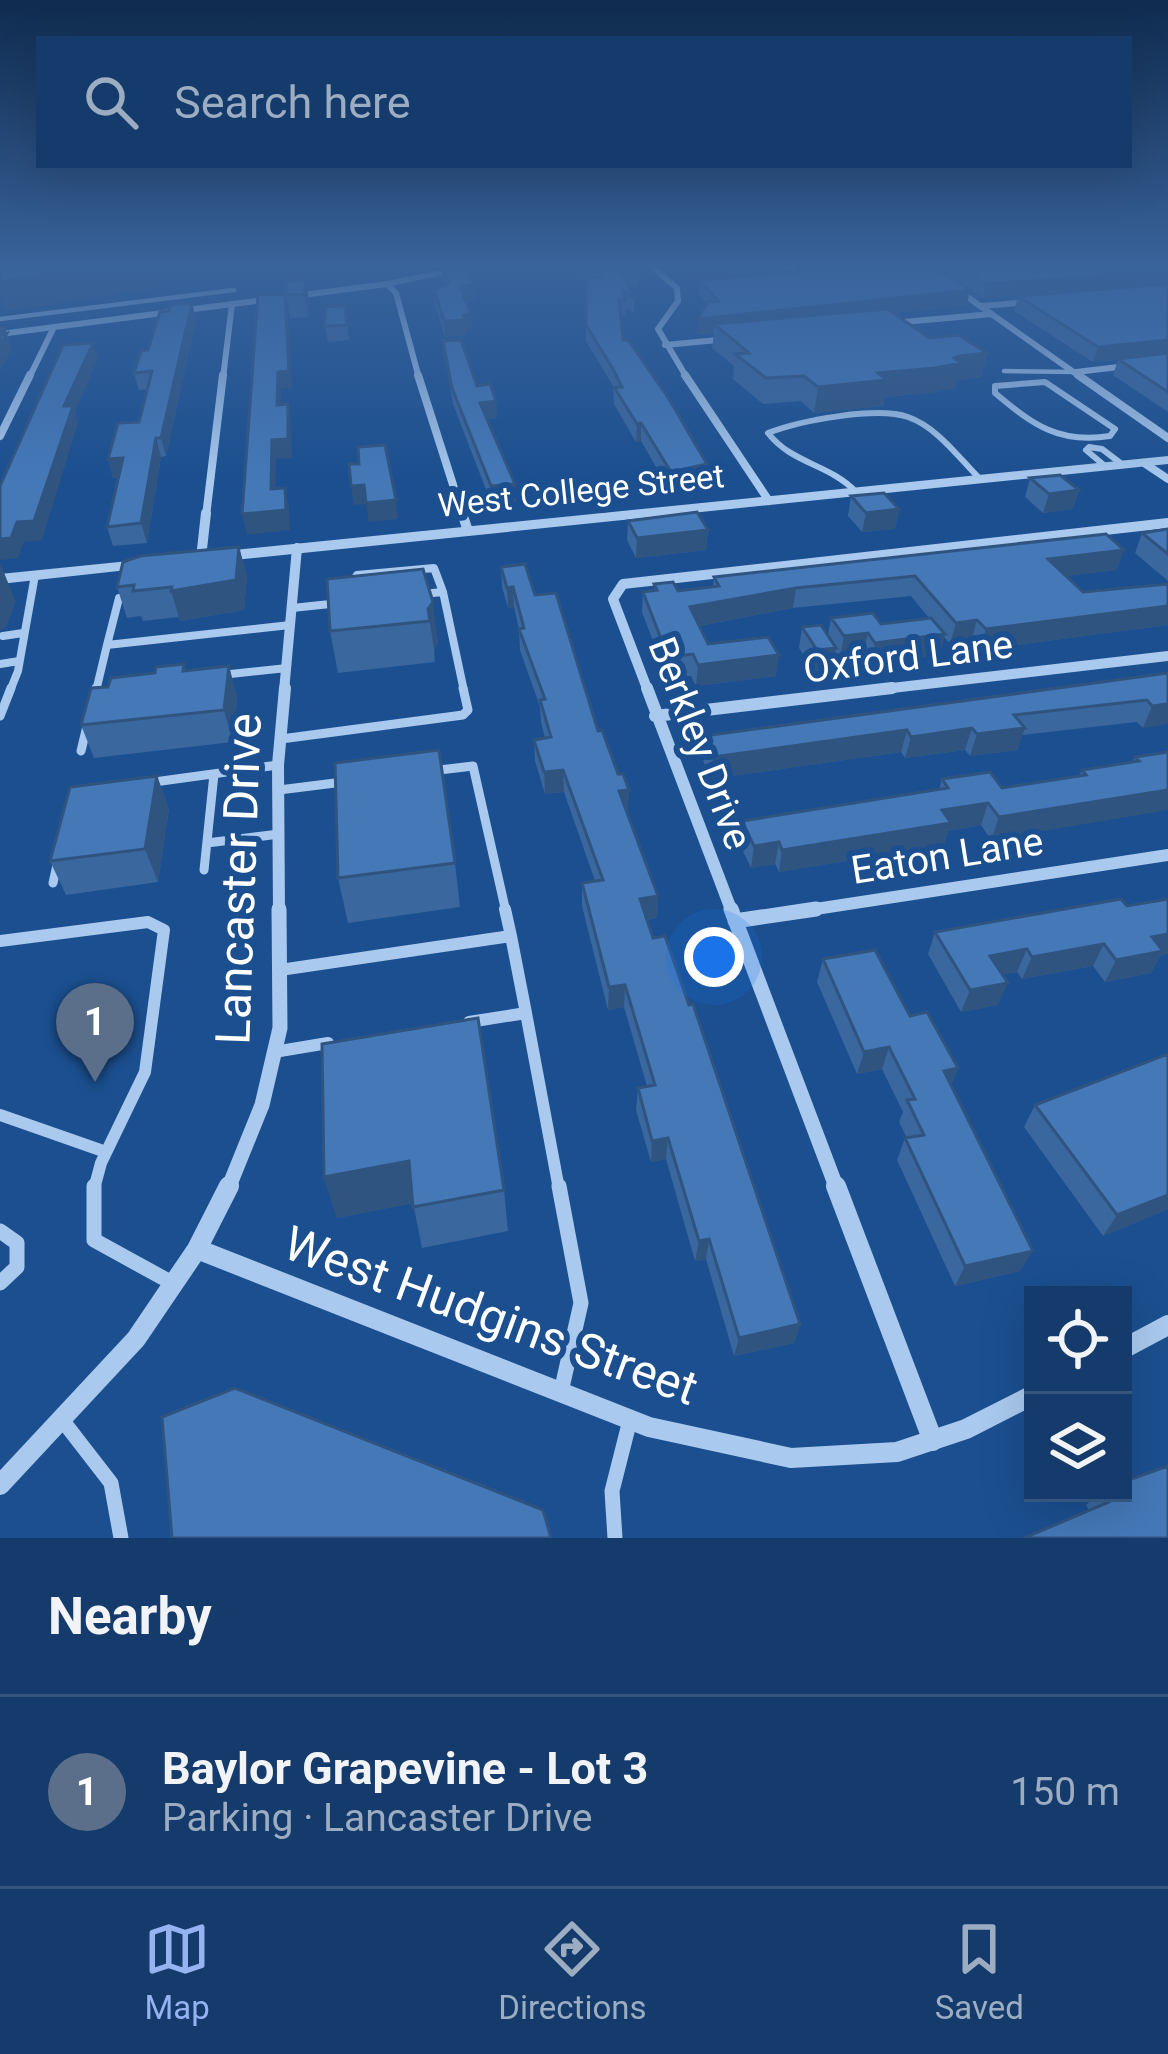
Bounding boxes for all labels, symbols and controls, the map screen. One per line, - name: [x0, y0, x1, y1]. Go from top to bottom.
- search box: [36, 36, 1132, 168]
- icon: search: [78, 69, 144, 135]
- text: Search here: [174, 76, 411, 129]
- street label: West College Street: [436, 456, 726, 525]
- street label: Oxford Lane: [801, 621, 1016, 693]
- street label: Berkley Drive: [639, 631, 762, 856]
- street label: Lancaster Drive: [204, 712, 273, 1046]
- street label: Eaton Lane: [848, 818, 1046, 894]
- your location: [684, 927, 744, 987]
- pin: 1: [56, 983, 134, 1082]
- street label: West Hudgins Street: [276, 1214, 705, 1417]
- map controls: [1024, 1286, 1132, 1502]
- button: locate: [1024, 1286, 1132, 1394]
- button: layers: [1024, 1394, 1132, 1502]
- text: Nearby: [48, 1587, 212, 1646]
- text: Baylor Grapevine - Lot 3: [162, 1742, 648, 1795]
- text: 1: [76, 1769, 98, 1815]
- text: 150 m: [1010, 1769, 1120, 1815]
- text: Parking · Lancaster Drive: [162, 1795, 593, 1841]
- tab: Map: [144, 1916, 210, 2027]
- tab: Directions: [498, 1916, 647, 2027]
- tab: Saved: [935, 1916, 1024, 2027]

